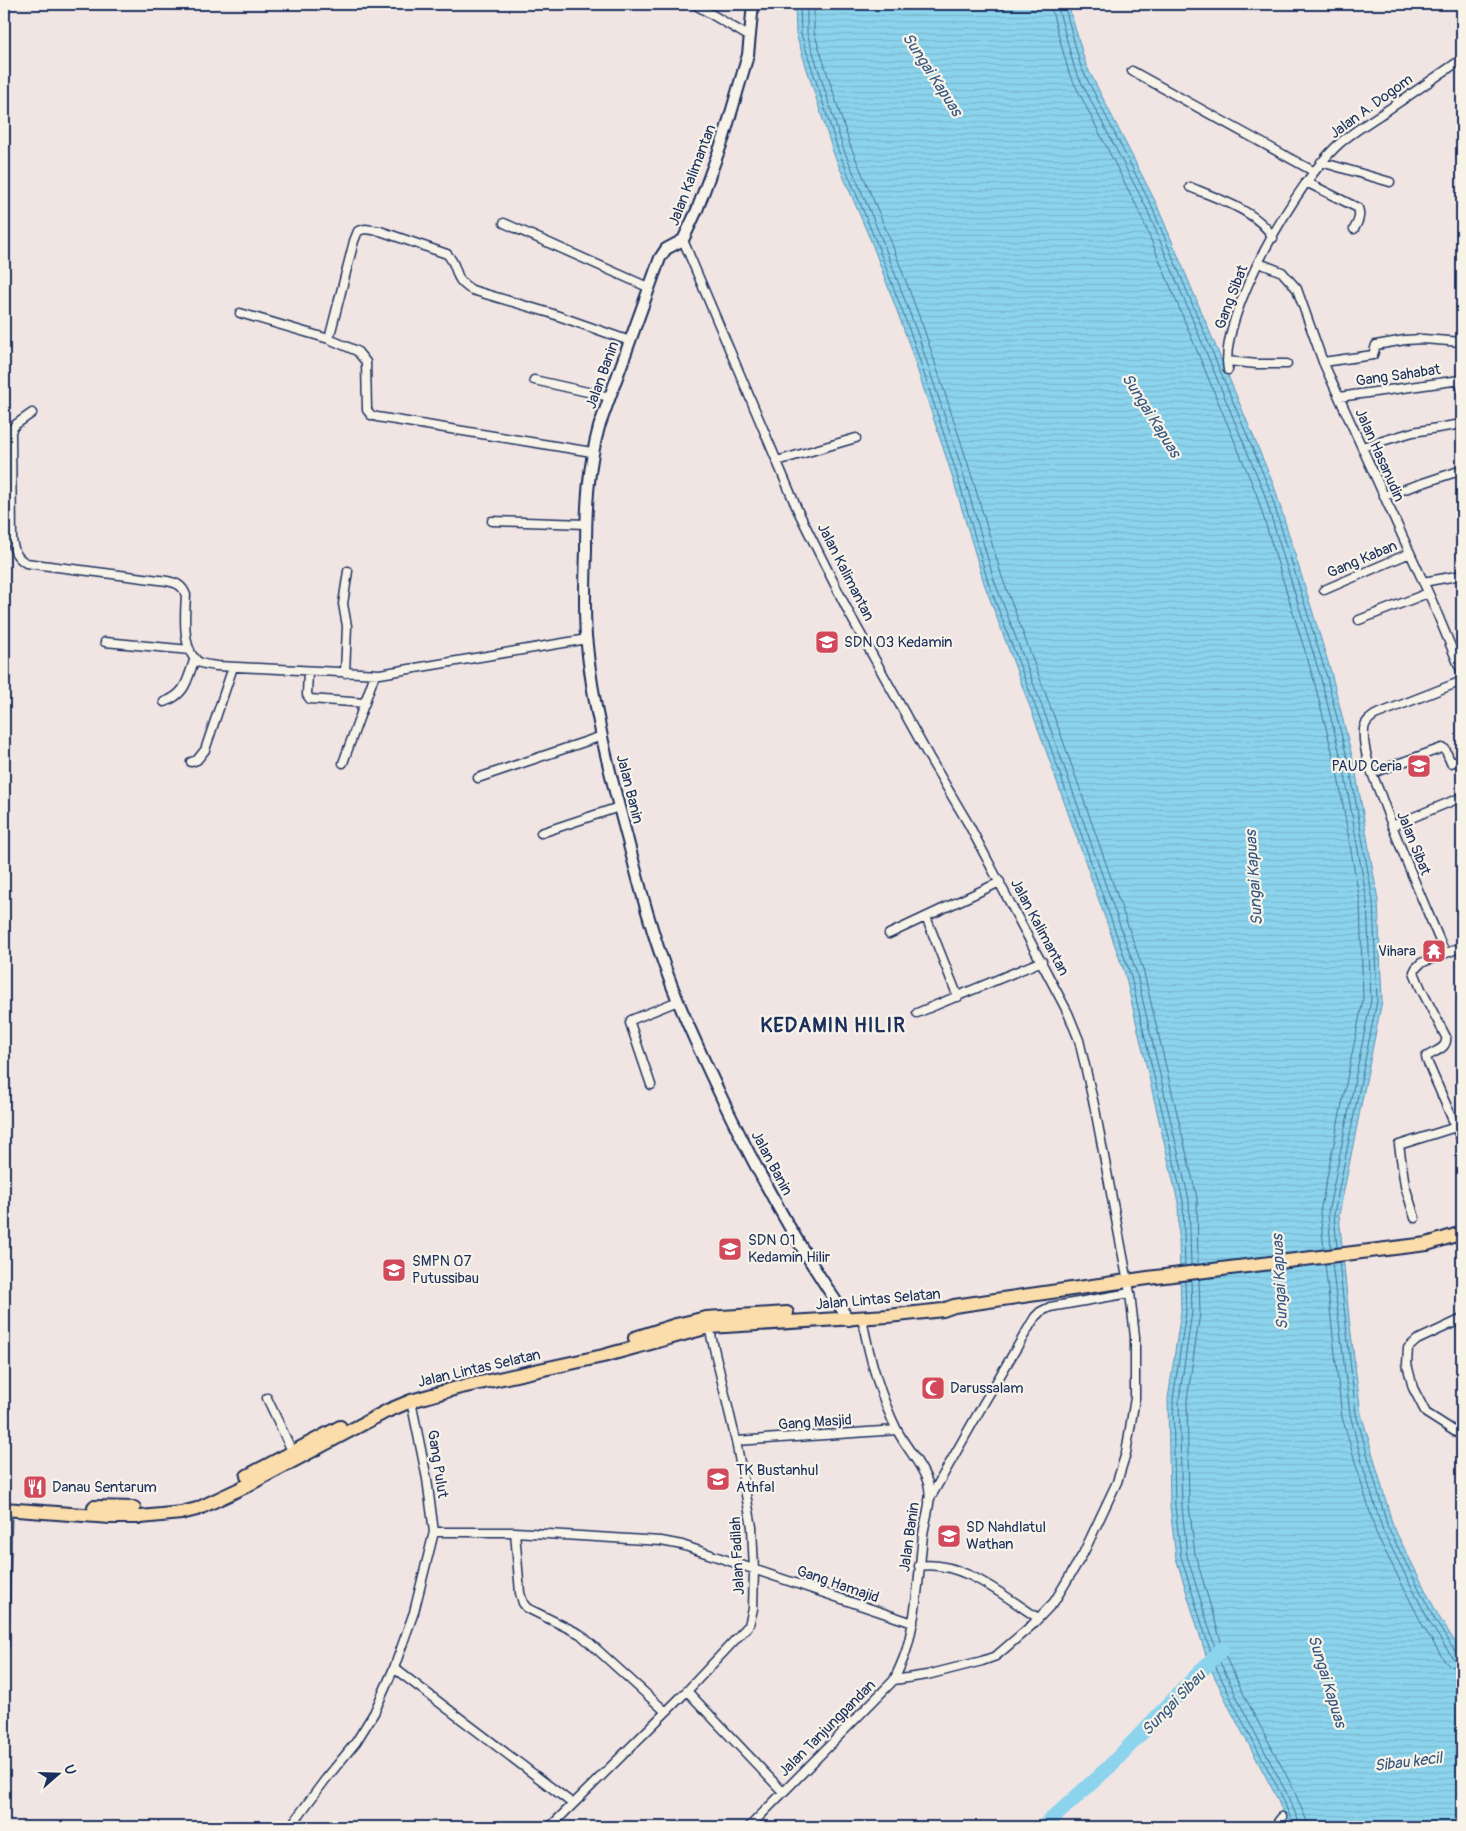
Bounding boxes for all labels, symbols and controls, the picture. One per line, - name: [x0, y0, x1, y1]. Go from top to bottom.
- water label: Sungai Kapuas: [898, 29, 968, 122]
- street label: Jalan A. Dogom: [1326, 70, 1417, 143]
- street label: Jalan Kalimantan: [664, 122, 721, 229]
- street label: Gang Sibat: [1211, 262, 1253, 332]
- street label: Jalan Banin: [581, 339, 623, 412]
- street label: Gang Sahabat: [1354, 360, 1443, 391]
- water label: Sungai Kapuas: [1117, 370, 1186, 463]
- street label: Jalan Hasanudin: [1351, 406, 1409, 505]
- street label: Jalan Kalimantan: [813, 520, 878, 624]
- street label: Gang Kaban: [1324, 536, 1400, 583]
- school or university icon: SDN 03 Kedamin: [814, 629, 840, 655]
- place label: SDN 03 Kedamin: [844, 633, 953, 652]
- street label: Jalan Banin: [612, 753, 647, 826]
- school or university icon: PAUD Ceria: [1406, 753, 1432, 779]
- place label: PAUD Ceria: [1331, 757, 1402, 776]
- street label: Jalan Sibat: [1392, 808, 1435, 879]
- water label: Sungai Kapuas: [1241, 828, 1267, 926]
- street label: Jalan Kalimantan: [1006, 875, 1073, 979]
- temple icon: Vihara: [1421, 938, 1447, 964]
- place label: Vihara: [1378, 942, 1416, 961]
- district label: KEDAMIN HILIR: [760, 1013, 906, 1038]
- street label: Jalan Banin: [747, 1128, 796, 1199]
- place label: SDN 01 Kedamin Hilir: [748, 1231, 831, 1267]
- water label: Sungai Kapuas: [1267, 1232, 1292, 1330]
- school or university icon: SDN 01 Kedamin Hilir: [717, 1236, 743, 1262]
- place label: SMPN 07 Putussibau: [412, 1252, 479, 1288]
- school or university icon: SMPN 07 Putussibau: [381, 1257, 407, 1283]
- street label: Jalan Lintas Selatan: [815, 1285, 941, 1314]
- street label: Jalan Lintas Selatan: [416, 1345, 542, 1392]
- mosque icon: Darussalam: [920, 1375, 946, 1401]
- place label: Darussalam: [950, 1379, 1024, 1398]
- street label: Gang Masjid: [778, 1410, 852, 1435]
- street label: Gang Pulut: [423, 1429, 452, 1500]
- place label: TK Bustanhul Athfal: [736, 1461, 819, 1497]
- school or university icon: TK Bustanhul Athfal: [705, 1466, 731, 1492]
- restaurant icon: Danau Sentarum: [22, 1474, 48, 1500]
- place label: Danau Sentarum: [52, 1478, 157, 1497]
- street label: Jalan Banin: [895, 1501, 924, 1573]
- street label: Jalan Fadilah: [726, 1516, 749, 1596]
- place label: SD Nahdlatul Wathan: [966, 1518, 1046, 1554]
- school or university icon: SD Nahdlatul Wathan: [936, 1523, 962, 1549]
- street label: Gang Hamajid: [794, 1561, 882, 1607]
- water label: Sungai Kapuas: [1304, 1633, 1351, 1732]
- water label: Sungai Sibau: [1138, 1665, 1211, 1740]
- street label: Jalan Tanjungpandan: [775, 1676, 880, 1781]
- north arrow: [32, 1748, 82, 1798]
- water label: Sibau kecil: [1373, 1748, 1445, 1776]
- text: U: [60, 1762, 79, 1777]

